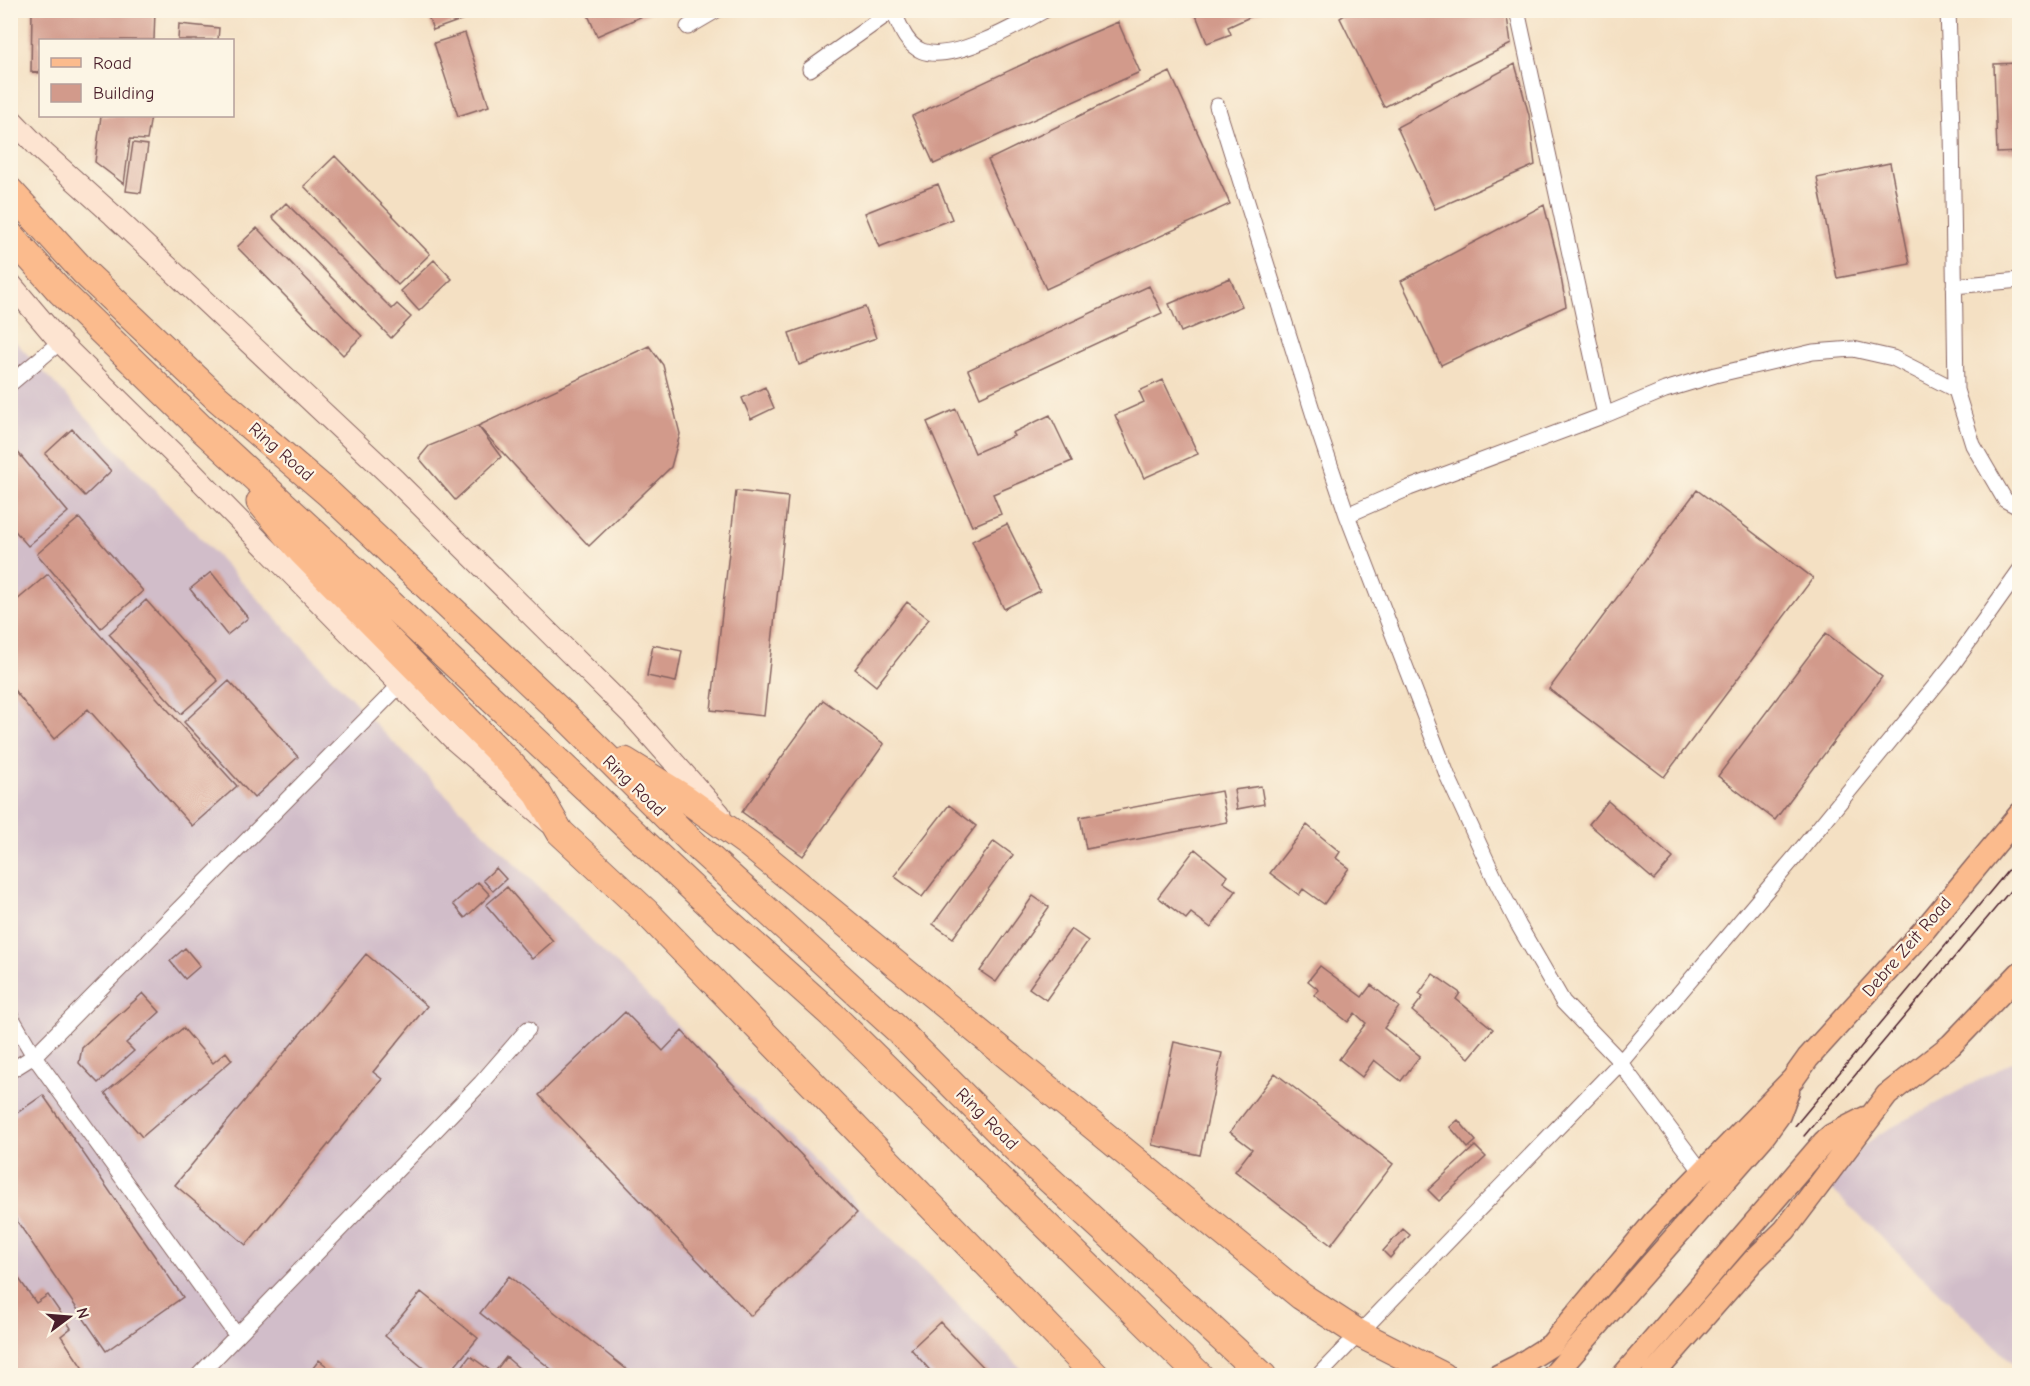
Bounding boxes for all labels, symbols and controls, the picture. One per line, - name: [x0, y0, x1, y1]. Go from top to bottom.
- legend: [39, 39, 234, 117]
- text: Road: [93, 53, 132, 74]
- text: Building: [93, 83, 155, 104]
- street label: Ring Road: [244, 418, 318, 486]
- street label: Ring Road: [598, 751, 670, 821]
- street label: Debre Zeit Road: [1858, 893, 1956, 1001]
- street label: Ring Road: [952, 1084, 1022, 1154]
- north arrow: [39, 1287, 99, 1347]
- text: N: [72, 1306, 93, 1321]

